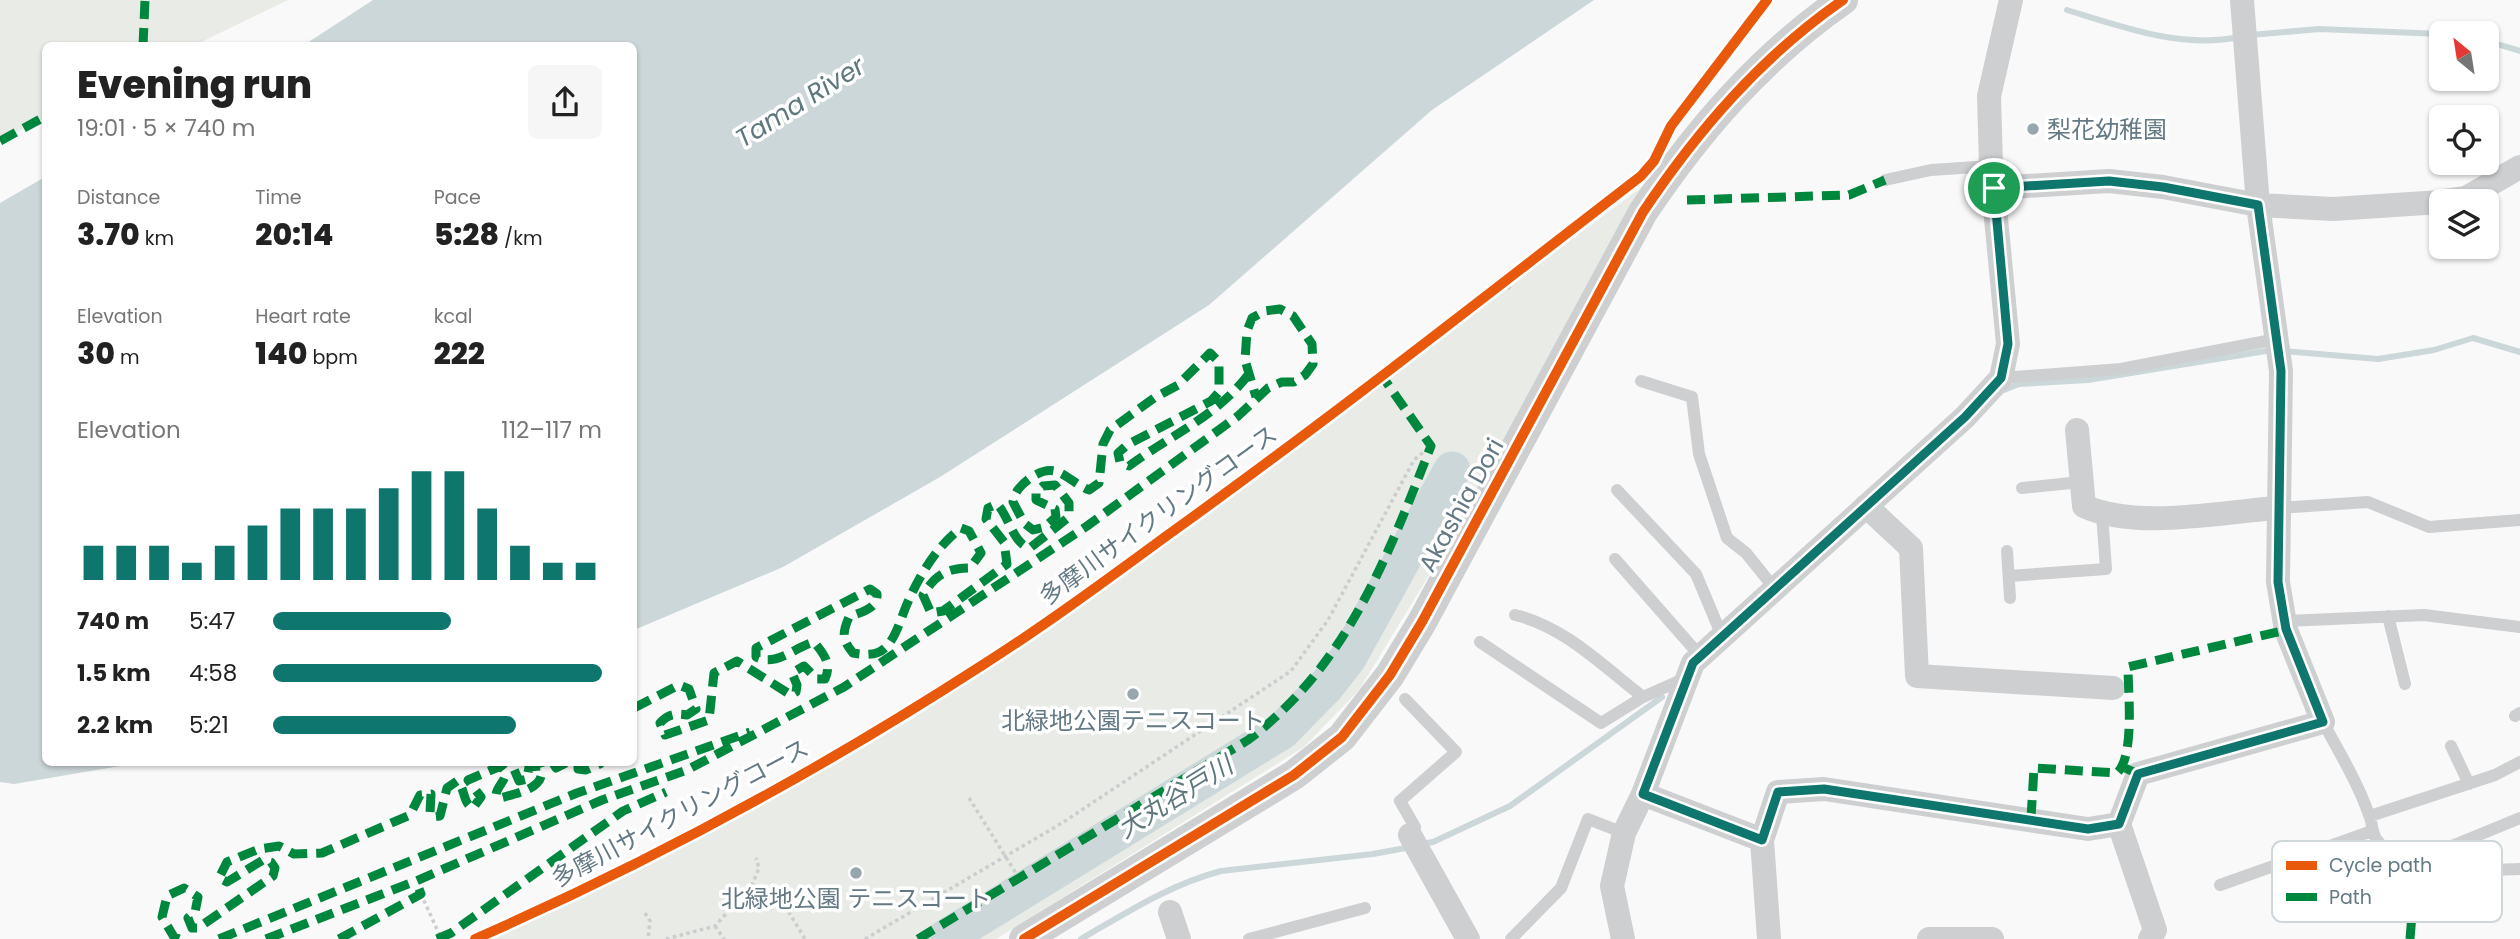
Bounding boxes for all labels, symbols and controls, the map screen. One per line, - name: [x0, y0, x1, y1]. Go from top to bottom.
- north arrow: [2429, 21, 2499, 91]
- map controls: [2429, 21, 2499, 259]
- water label: Tama River: [728, 47, 873, 156]
- text: Evening run: [77, 58, 312, 111]
- button: share: [528, 65, 602, 139]
- button: locate: [2429, 105, 2499, 175]
- text: 19:01 · 5 × 740 m: [77, 112, 256, 144]
- place label: 梨花幼稚園: [2047, 113, 2167, 146]
- marker: 梨花幼稚園: [2025, 121, 2041, 137]
- pin: [1964, 158, 2024, 218]
- icon: arrive: [1975, 169, 2013, 207]
- text: Distance: [77, 184, 160, 211]
- text: Time: [255, 184, 302, 211]
- text: Pace: [434, 184, 481, 211]
- button: layers: [2429, 189, 2499, 259]
- text: 3.70: [77, 213, 140, 256]
- text: 20:14: [255, 213, 334, 256]
- text: 5:28: [434, 213, 499, 256]
- text: km: [140, 225, 174, 252]
- text: /km: [499, 225, 543, 252]
- text: Elevation: [77, 303, 163, 330]
- text: Heart rate: [255, 303, 351, 330]
- text: kcal: [434, 303, 473, 330]
- text: 30: [77, 332, 115, 375]
- text: 140: [255, 332, 307, 375]
- text: 222: [434, 332, 485, 375]
- text: m: [115, 344, 140, 371]
- text: bpm: [307, 344, 358, 371]
- text: Elevation: [77, 414, 181, 446]
- text: 112–117 m: [501, 414, 602, 446]
- street label: 多摩川サイクリングコース: [1032, 418, 1284, 612]
- street label: Akashia Dori: [1411, 432, 1511, 578]
- text: 740 m: [77, 605, 149, 637]
- text: 5:47: [189, 605, 235, 637]
- text: 1.5 km: [77, 657, 151, 689]
- text: 4:58: [189, 657, 237, 689]
- marker: 北緑地公園テニスコート: [1125, 686, 1141, 702]
- place label: 北緑地公園テニスコート: [1001, 704, 1265, 737]
- text: 2.2 km: [77, 709, 153, 741]
- text: 5:21: [189, 709, 229, 741]
- street label: 多摩川サイクリングコース: [546, 731, 814, 895]
- water label: 大丸谷戸川: [1110, 746, 1242, 847]
- legend: [2272, 841, 2502, 922]
- text: Cycle path: [2329, 852, 2432, 879]
- marker: 北緑地公園 テニスコート: [848, 865, 864, 881]
- place label: 北緑地公園 テニスコート: [721, 882, 991, 915]
- text: Path: [2329, 884, 2372, 911]

